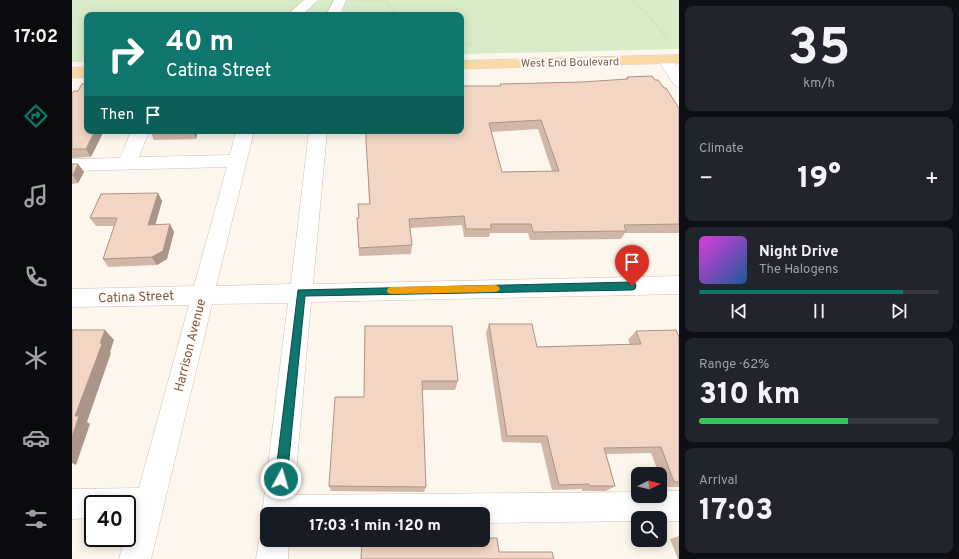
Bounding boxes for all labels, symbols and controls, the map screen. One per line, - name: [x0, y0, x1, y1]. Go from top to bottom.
- text: 35: [788, 17, 850, 83]
- text: 40 m: [166, 25, 234, 61]
- text: 17:02: [14, 26, 58, 49]
- icon: right: [100, 28, 152, 80]
- street label: West End Boulevard: [521, 55, 619, 71]
- text: Catina Street: [166, 60, 271, 83]
- text: km/h: [803, 76, 835, 92]
- icon: directions: [22, 102, 50, 130]
- icon: arrive: [142, 104, 164, 126]
- text: Then: [100, 106, 134, 125]
- text: Climate: [699, 141, 744, 157]
- text: 19°: [797, 161, 841, 198]
- text: −: [699, 166, 713, 193]
- text: +: [925, 166, 939, 193]
- icon: music: [22, 182, 50, 210]
- text: Night Drive: [759, 243, 839, 262]
- pin: [615, 245, 649, 286]
- icon: arrive: [621, 251, 643, 273]
- text: The Halogens: [759, 262, 838, 278]
- icon: phone: [22, 263, 50, 291]
- street label: Catina Street: [98, 289, 174, 307]
- street label: Harrison Avenue: [172, 297, 210, 394]
- icon: previous: [728, 300, 750, 322]
- icon: pause: [808, 300, 830, 322]
- icon: next: [888, 300, 910, 322]
- icon: climate: [22, 344, 50, 372]
- text: Range · 62%: [699, 357, 769, 373]
- text: 310 km: [699, 377, 800, 414]
- icon: car: [22, 424, 50, 452]
- position arrow: [260, 458, 302, 500]
- north arrow: [631, 467, 667, 503]
- map controls: [631, 467, 667, 547]
- text: Arrival: [699, 473, 738, 489]
- text: 17:03: [699, 493, 773, 530]
- speed limit sign: 40: [84, 495, 136, 547]
- icon: filters: [22, 505, 50, 533]
- button: search: [631, 511, 667, 547]
- text: 17:03 · 1 min · 120 m: [309, 517, 441, 536]

